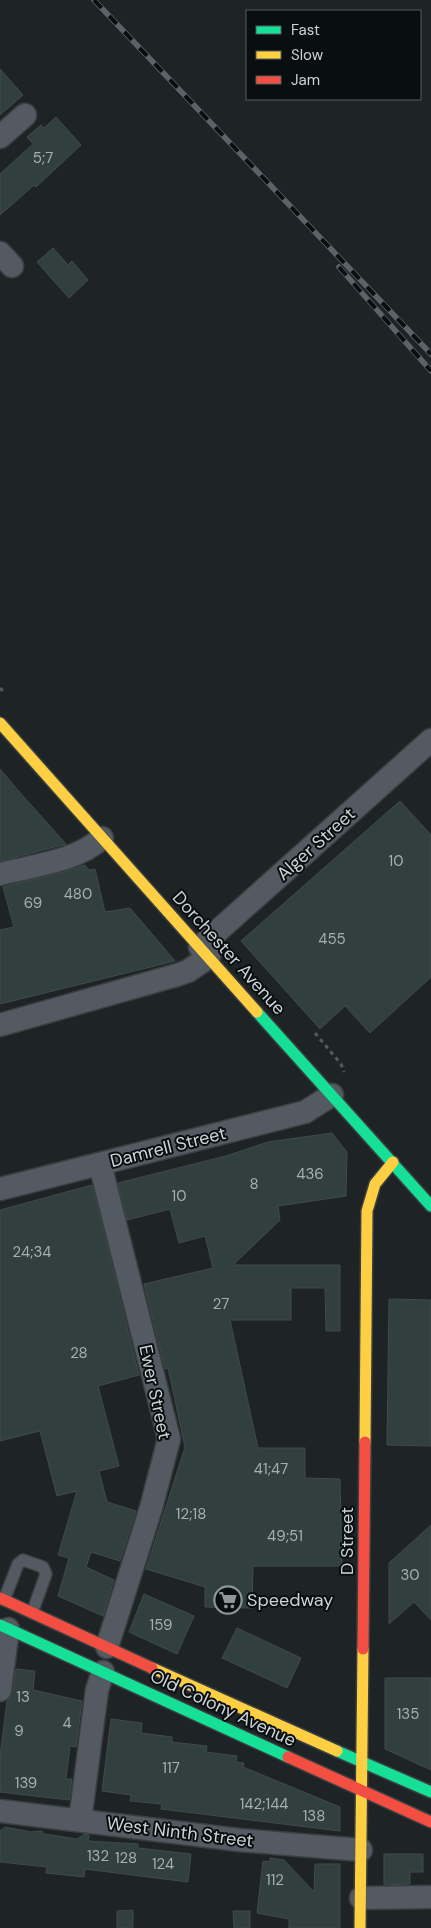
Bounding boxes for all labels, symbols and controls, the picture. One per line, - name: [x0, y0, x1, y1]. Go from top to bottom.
- legend: [246, 10, 421, 100]
- text: Fast: [291, 20, 320, 40]
- text: Slow: [291, 45, 324, 65]
- text: Jam: [291, 70, 320, 90]
- house number: 5;7: [33, 148, 53, 168]
- street label: Alger Street: [271, 802, 361, 886]
- house number: 10: [389, 851, 403, 871]
- house number: 480: [64, 884, 92, 904]
- street label: Dorchester Avenue: [167, 886, 291, 1020]
- house number: 69: [24, 893, 42, 913]
- house number: 455: [318, 929, 346, 949]
- street label: Damrell Street: [108, 1121, 228, 1173]
- house number: 436: [296, 1164, 324, 1184]
- house number: 8: [249, 1174, 259, 1194]
- house number: 10: [172, 1186, 186, 1206]
- house number: 24;34: [13, 1242, 51, 1262]
- house number: 27: [213, 1294, 229, 1314]
- street label: Ewer Street: [133, 1342, 177, 1442]
- house number: 28: [70, 1343, 88, 1363]
- house number: 41;47: [254, 1459, 288, 1479]
- house number: 12;18: [176, 1504, 206, 1524]
- street label: D Street: [335, 1507, 359, 1575]
- house number: 49;51: [267, 1526, 303, 1546]
- house number: 30: [400, 1565, 420, 1585]
- supermarket icon: Speedway: [213, 1585, 243, 1615]
- place label: Speedway: [247, 1588, 333, 1612]
- house number: 159: [150, 1615, 172, 1635]
- street label: Old Colony Avenue: [146, 1664, 300, 1752]
- house number: 13: [16, 1687, 30, 1707]
- house number: 135: [397, 1704, 419, 1724]
- house number: 4: [62, 1713, 72, 1733]
- house number: 9: [14, 1721, 24, 1741]
- house number: 117: [162, 1758, 180, 1778]
- house number: 139: [15, 1773, 37, 1793]
- house number: 142;144: [240, 1794, 288, 1814]
- house number: 138: [303, 1806, 325, 1826]
- street label: West Ninth Street: [105, 1811, 255, 1853]
- house number: 132: [87, 1846, 109, 1866]
- house number: 128: [115, 1848, 137, 1868]
- house number: 124: [152, 1854, 174, 1874]
- house number: 112: [266, 1870, 284, 1890]

